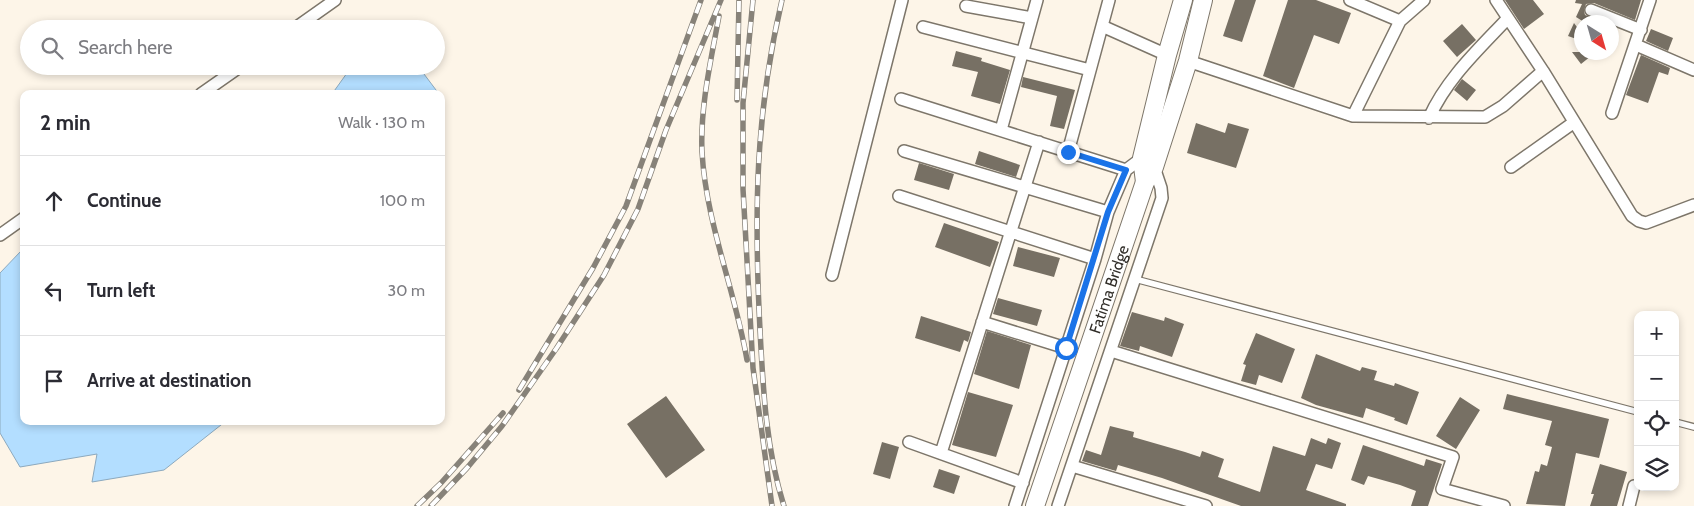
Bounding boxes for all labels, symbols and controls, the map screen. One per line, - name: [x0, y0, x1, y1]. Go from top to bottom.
- north arrow: [1574, 15, 1619, 60]
- search box: [20, 20, 445, 75]
- icon: search: [38, 34, 66, 62]
- text: Search here: [78, 36, 172, 59]
- text: 2 min: [40, 110, 91, 135]
- text: Walk · 130 m: [338, 113, 425, 132]
- route end: [1057, 141, 1080, 164]
- icon: ahead: [40, 187, 68, 215]
- text: Continue: [87, 189, 161, 212]
- text: 100 m: [380, 191, 425, 210]
- street label: Fatima Bridge: [1085, 242, 1132, 336]
- icon: left: [40, 277, 68, 305]
- text: Turn left: [87, 279, 155, 302]
- text: 30 m: [388, 281, 425, 300]
- map controls: [1634, 311, 1679, 491]
- button: +: [1634, 311, 1679, 356]
- route start: [1055, 337, 1078, 360]
- button: −: [1634, 356, 1679, 401]
- icon: arrive: [40, 367, 68, 395]
- text: Arrive at destination: [87, 369, 251, 392]
- button: locate: [1634, 401, 1679, 446]
- button: layers: [1634, 446, 1679, 491]

